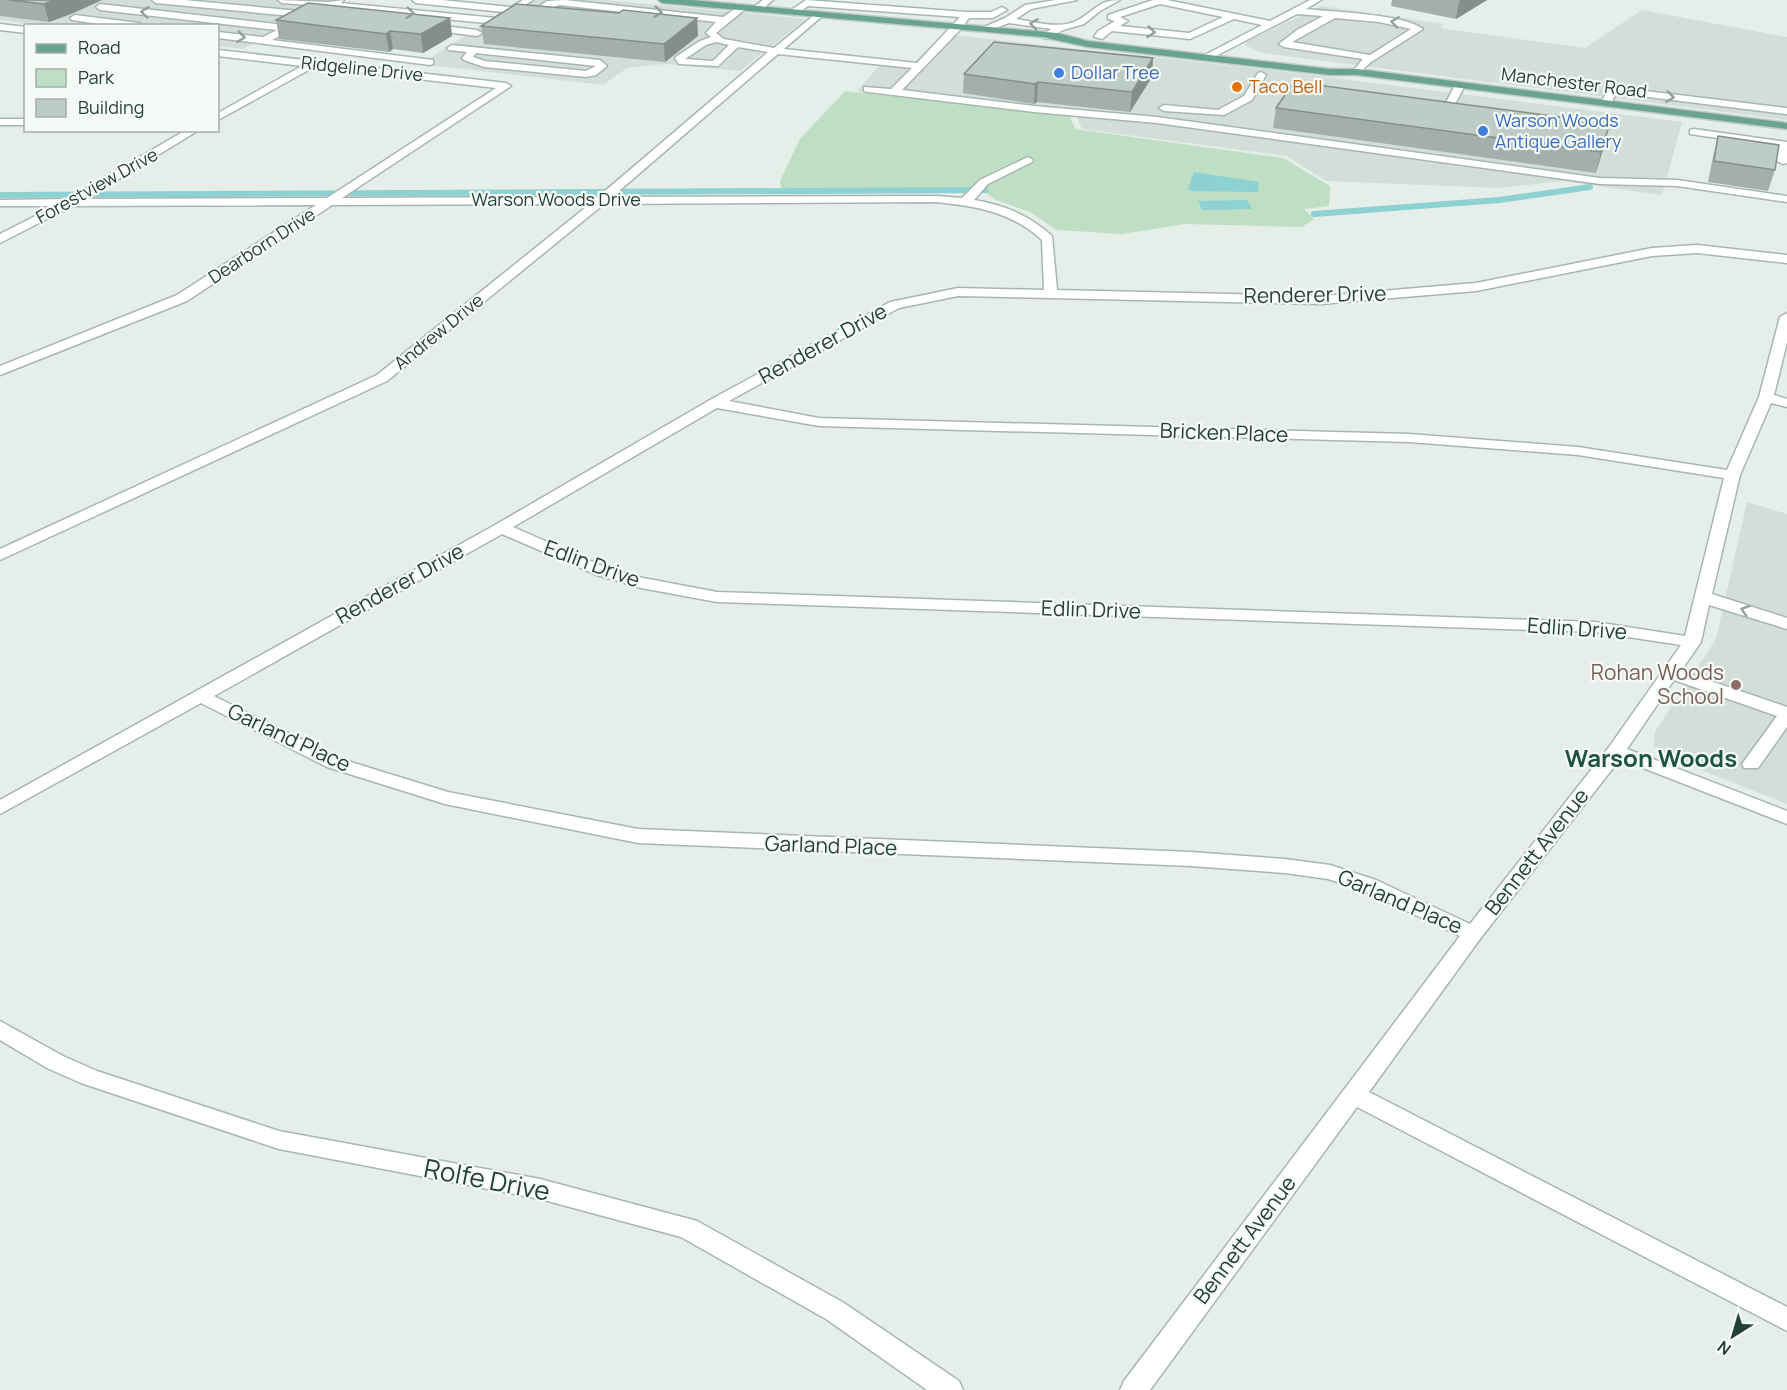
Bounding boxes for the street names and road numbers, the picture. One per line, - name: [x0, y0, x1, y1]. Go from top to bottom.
- street label: Ridgeline Drive: [300, 50, 424, 86]
- street label: Manchester Road: [1500, 61, 1648, 103]
- street label: Forestview Drive: [31, 142, 162, 229]
- street label: Warson Woods Drive: [471, 187, 641, 211]
- street label: Dearborn Drive: [203, 202, 320, 289]
- street label: Renderer Drive: [1243, 279, 1387, 309]
- street label: Andrew Drive: [389, 288, 488, 375]
- street label: Renderer Drive: [753, 296, 892, 390]
- street label: Bricken Place: [1159, 416, 1289, 448]
- street label: Edlin Drive: [541, 533, 644, 593]
- street label: Renderer Drive: [330, 536, 469, 630]
- street label: Edlin Drive: [1041, 593, 1141, 625]
- street label: Edlin Drive: [1526, 611, 1628, 645]
- street label: Garland Place: [223, 696, 355, 778]
- street label: Bennett Avenue: [1478, 782, 1595, 921]
- street label: Garland Place: [764, 829, 898, 861]
- street label: Garland Place: [1334, 862, 1467, 940]
- street label: Rolfe Drive: [421, 1149, 553, 1209]
- street label: Bennett Avenue: [1187, 1170, 1302, 1309]

